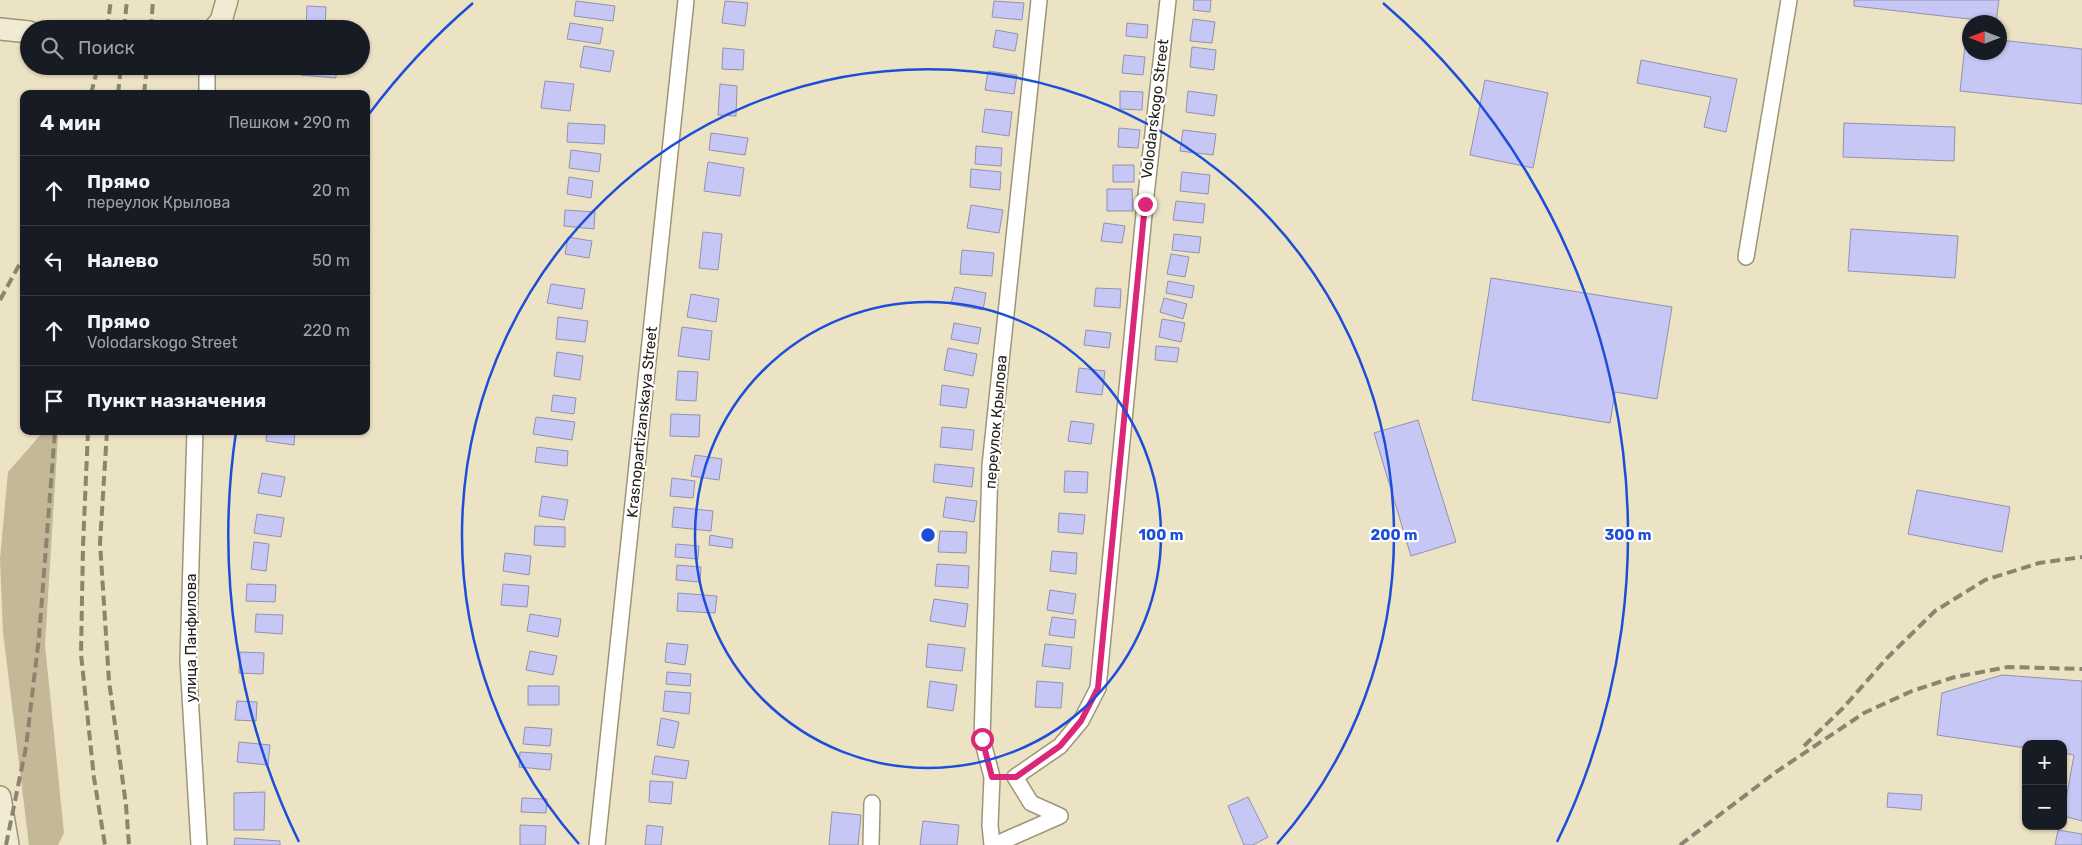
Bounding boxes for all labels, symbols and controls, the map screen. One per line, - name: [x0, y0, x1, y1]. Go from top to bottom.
- north arrow: [1962, 15, 2007, 60]
- search box: [20, 20, 370, 75]
- icon: search: [38, 34, 66, 62]
- text: Поиск: [78, 36, 135, 59]
- street label: Volodarskogo Street: [1137, 38, 1173, 180]
- text: 4 мин: [40, 110, 101, 135]
- text: Пешком · 290 m: [228, 113, 350, 132]
- text: Прямо: [87, 170, 150, 193]
- icon: ahead: [40, 177, 68, 205]
- text: 20 m: [312, 181, 350, 200]
- text: переулок Крылова: [87, 193, 230, 212]
- route end: [1134, 193, 1157, 216]
- icon: left: [40, 247, 68, 275]
- text: Налево: [87, 249, 159, 272]
- text: 50 m: [312, 251, 350, 270]
- text: Прямо: [87, 310, 150, 333]
- icon: ahead: [40, 317, 68, 345]
- text: 220 m: [303, 321, 350, 340]
- street label: Krasnopartizanskaya Street: [623, 325, 661, 519]
- text: Volodarskogo Street: [87, 333, 237, 352]
- street label: переулок Крылова: [981, 354, 1011, 490]
- icon: arrive: [40, 387, 68, 415]
- text: Пункт назначения: [87, 389, 266, 412]
- centre of rings: [919, 526, 937, 544]
- text: 100 m: [1139, 526, 1183, 544]
- text: 200 m: [1370, 526, 1418, 544]
- text: 300 m: [1604, 526, 1652, 544]
- street label: улица Панфилова: [182, 574, 200, 702]
- route start: [971, 728, 994, 751]
- map controls: [2022, 740, 2067, 830]
- button: +: [2022, 740, 2067, 785]
- button: −: [2022, 785, 2067, 830]

